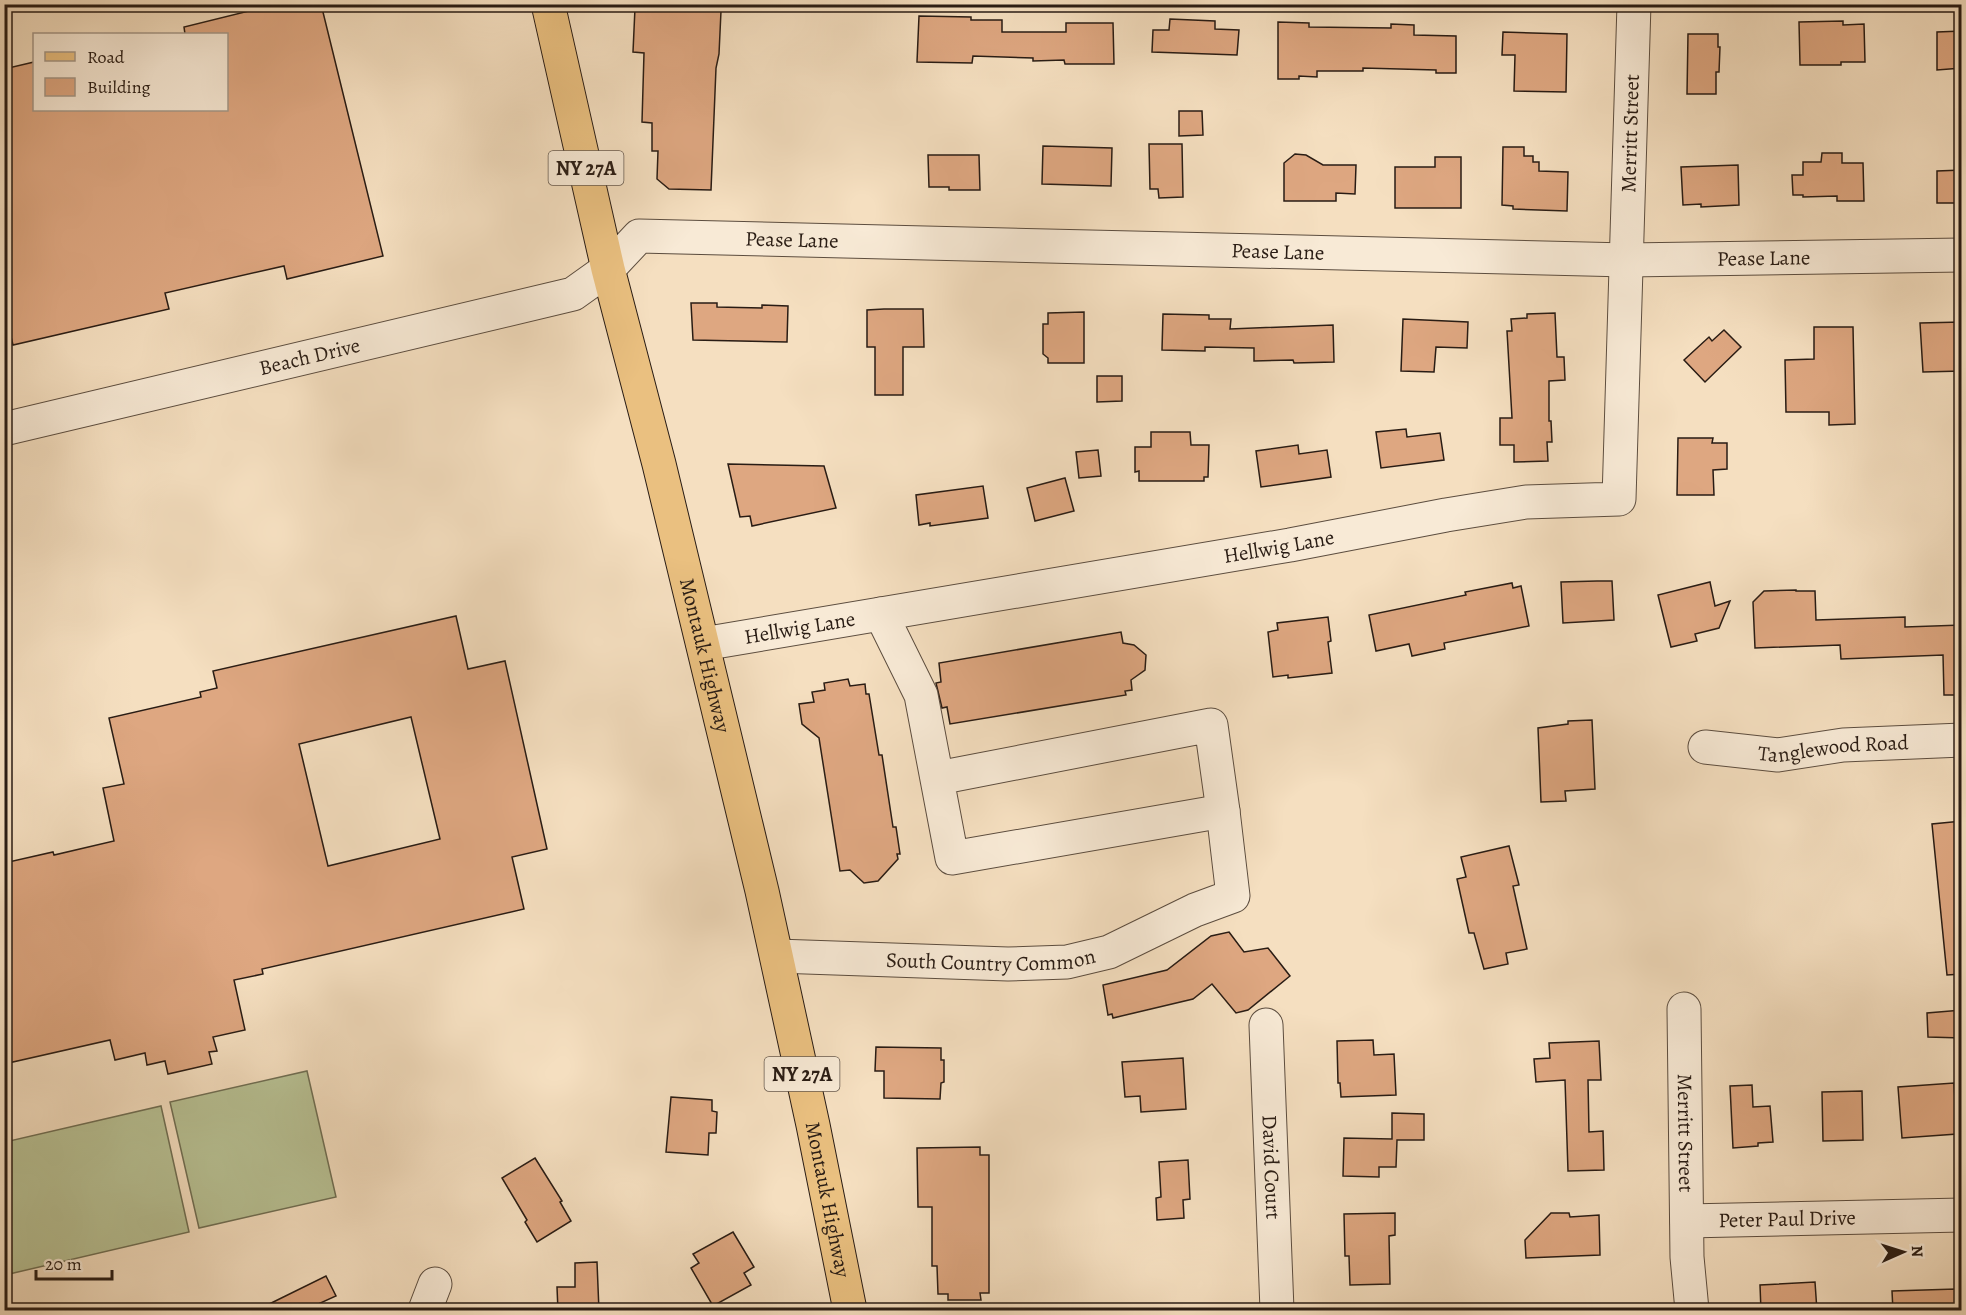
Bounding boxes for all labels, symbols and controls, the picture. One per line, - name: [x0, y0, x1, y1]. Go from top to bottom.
- legend: [33, 33, 228, 111]
- text: Road: [87, 45, 125, 69]
- street label: Merritt Street: [1614, 74, 1646, 193]
- text: Building: [87, 75, 151, 99]
- road number: NY 27A: [548, 151, 624, 185]
- street label: Pease Lane: [745, 225, 839, 255]
- street label: Pease Lane: [1231, 236, 1325, 267]
- street label: Pease Lane: [1717, 243, 1810, 273]
- street label: Beach Drive: [256, 331, 363, 382]
- street label: Hellwig Lane: [1221, 523, 1337, 570]
- street label: Montauk Highway: [673, 575, 737, 736]
- street label: Hellwig Lane: [742, 605, 857, 651]
- street label: Tanglewood Road: [1756, 728, 1910, 769]
- street label: South Country Common: [885, 942, 1098, 978]
- road number: NY 27A: [764, 1057, 840, 1091]
- street label: Merritt Street: [1671, 1074, 1700, 1193]
- street label: David Court: [1255, 1114, 1287, 1220]
- street label: Montauk Highway: [799, 1119, 857, 1280]
- street label: Peter Paul Drive: [1718, 1203, 1856, 1234]
- north arrow: [1873, 1222, 1933, 1282]
- scale bar: [36, 1243, 112, 1281]
- text: N: [1906, 1245, 1928, 1258]
- text: 20 m: [45, 1252, 82, 1276]

